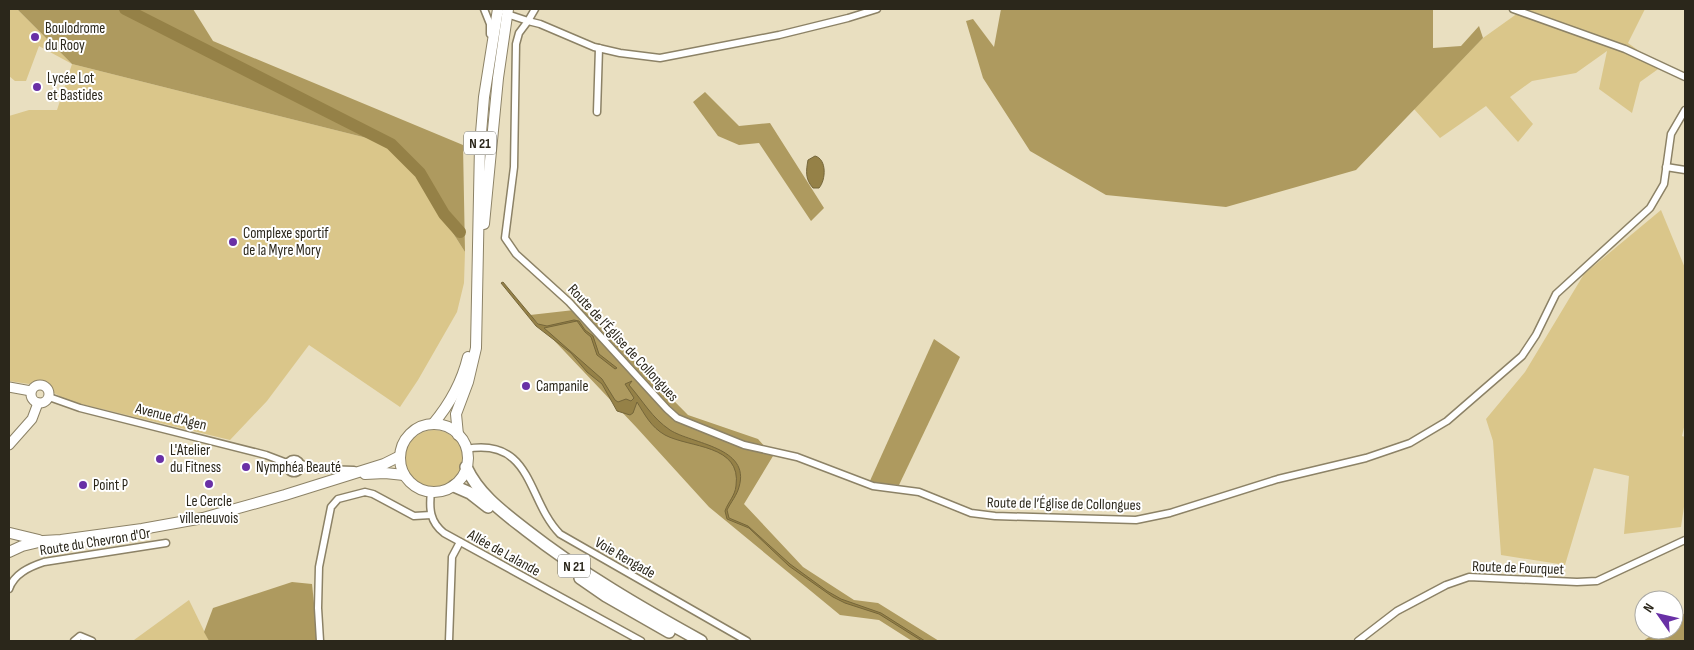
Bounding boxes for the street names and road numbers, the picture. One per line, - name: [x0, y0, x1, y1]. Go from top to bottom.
- road number: N 21: [464, 132, 496, 154]
- street label: Route de l’Église de Collongues: [563, 280, 683, 406]
- street label: Avenue d'Agen: [132, 399, 209, 435]
- street label: Route de l’Église de Collongues: [987, 493, 1141, 515]
- street label: Route du Chevron d'Or: [38, 524, 152, 560]
- street label: Allée de Lalande: [464, 525, 544, 581]
- street label: Voie Rengade: [591, 533, 659, 583]
- road number: N 21: [558, 554, 590, 578]
- street label: Route de Fourquet: [1472, 557, 1565, 579]

